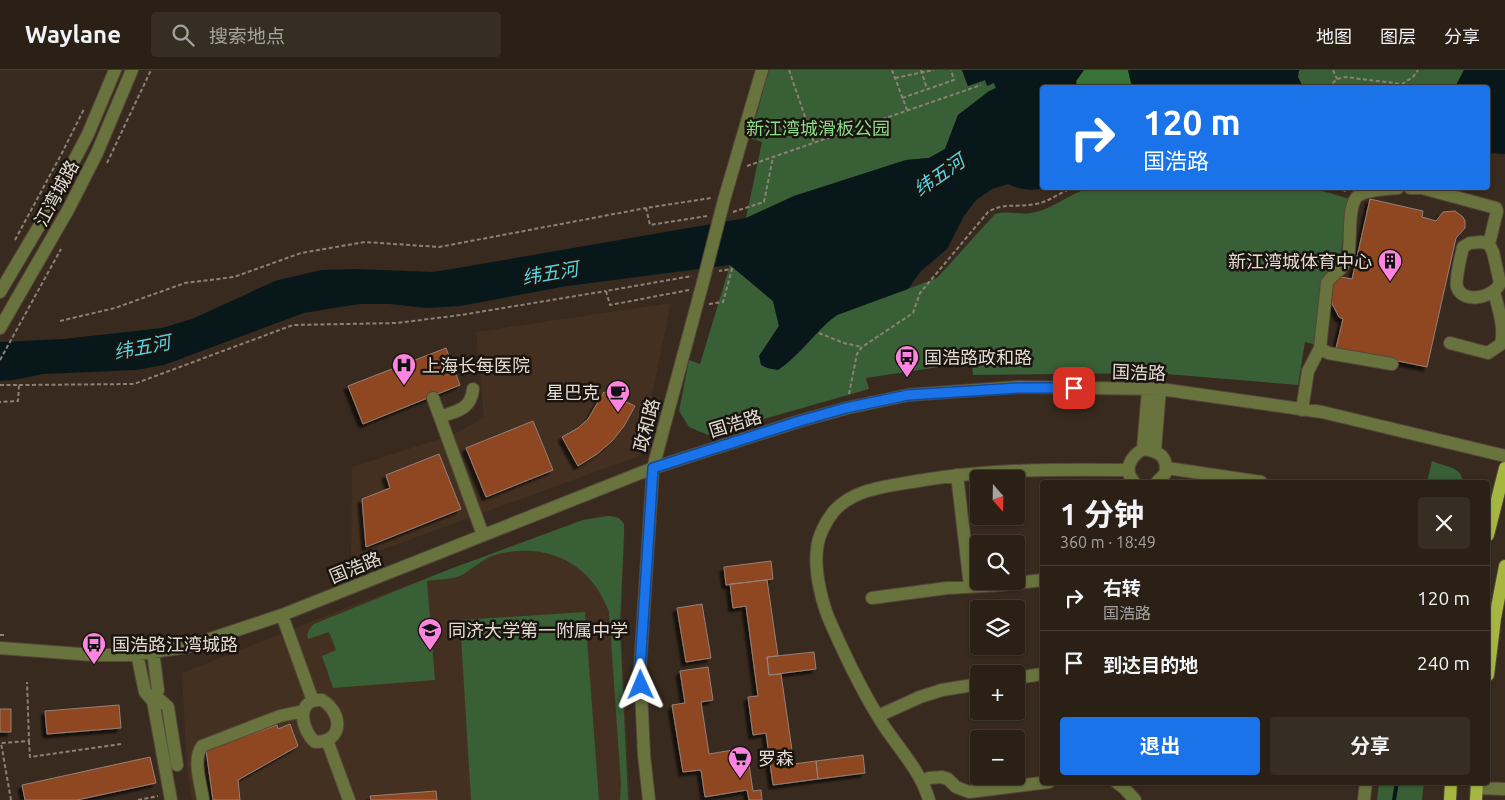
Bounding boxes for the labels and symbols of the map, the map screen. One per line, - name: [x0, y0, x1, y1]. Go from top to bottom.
- park label: 新江湾城滑板公园: [746, 118, 890, 138]
- water label: 纬五河: [909, 147, 972, 200]
- street label: 江湾城路: [30, 157, 82, 229]
- building icon: 新江湾城体育中心: [1377, 248, 1403, 282]
- place label: 新江湾城体育中心: [1228, 251, 1372, 271]
- water label: 纬五河: [520, 257, 584, 289]
- water label: 纬五河: [112, 330, 176, 363]
- bus stop icon: 国浩路政和路: [894, 344, 920, 378]
- place label: 国浩路政和路: [924, 347, 1032, 367]
- hospital icon: 上海长每医院: [391, 352, 417, 386]
- place label: 上海长每医院: [422, 355, 530, 375]
- street label: 国浩路: [1112, 361, 1166, 383]
- pin: [1053, 367, 1095, 409]
- cafe icon: 星巴克: [605, 379, 631, 413]
- place label: 星巴克: [546, 382, 600, 402]
- street label: 政和路: [629, 396, 663, 454]
- street label: 国浩路: [706, 406, 764, 440]
- north arrow: [970, 470, 1025, 525]
- street label: 国浩路: [326, 548, 384, 586]
- school or university icon: 同济大学第一附属中学: [417, 617, 443, 651]
- place label: 同济大学第一附属中学: [448, 620, 628, 640]
- bus stop icon: 国浩路江湾城路: [81, 631, 107, 665]
- place label: 国浩路江湾城路: [112, 634, 238, 654]
- position arrow: [614, 658, 666, 710]
- supermarket icon: 罗森: [727, 745, 753, 779]
- place label: 罗森: [758, 748, 794, 768]

